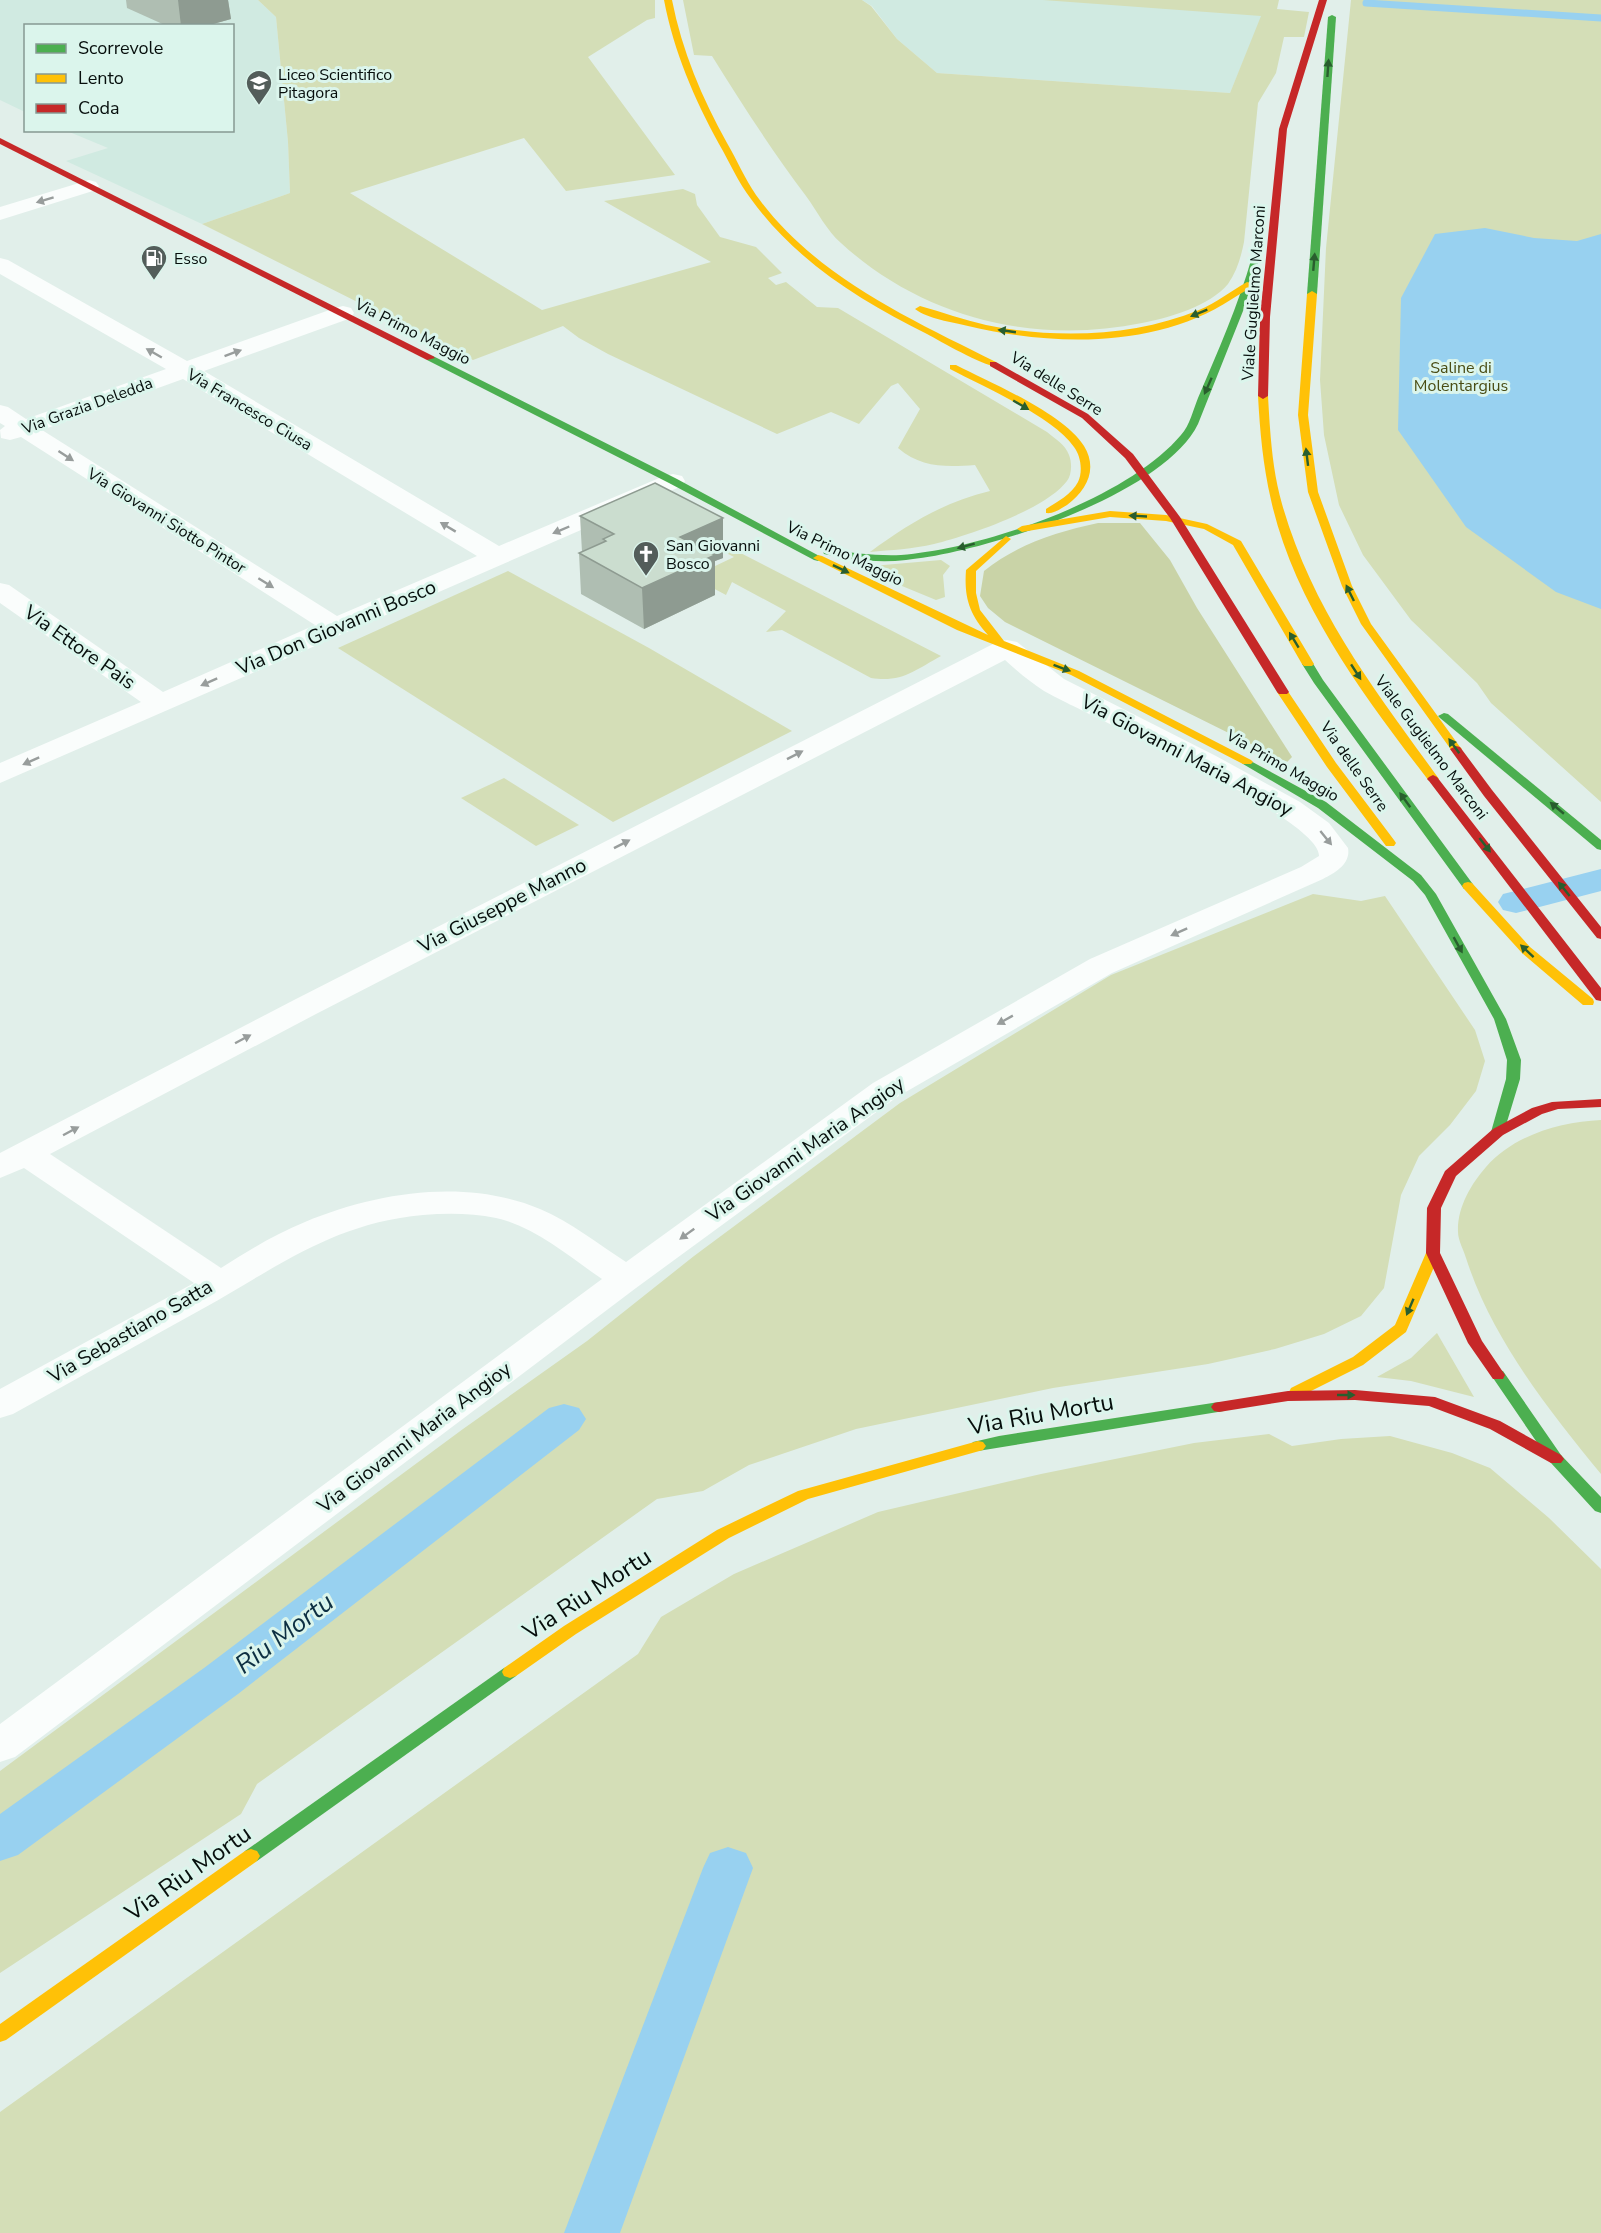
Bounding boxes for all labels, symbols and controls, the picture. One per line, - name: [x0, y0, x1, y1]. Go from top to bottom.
- legend: [24, 24, 234, 132]
- text: Scorrevole: [78, 36, 163, 60]
- one-way arrow: [1323, 58, 1333, 77]
- place label: Liceo Scientifico Pitagora: [278, 64, 392, 104]
- text: Lento: [78, 66, 124, 90]
- school or university icon: Liceo Scientifico Pitagora: [244, 68, 274, 106]
- text: Coda: [78, 96, 120, 120]
- one-way arrow: [36, 196, 54, 205]
- street label: Viale Guglielmo Marconi: [1237, 205, 1271, 382]
- fuel station icon: Esso: [139, 243, 169, 281]
- place label: Esso: [174, 248, 208, 270]
- one-way arrow: [1309, 253, 1319, 272]
- street label: Via Primo Maggio: [350, 293, 474, 371]
- one-way arrow: [1189, 308, 1207, 318]
- one-way arrow: [997, 327, 1016, 336]
- street label: Via delle Serre: [1005, 346, 1107, 421]
- one-way arrow: [146, 347, 162, 358]
- one-way arrow: [224, 347, 242, 357]
- park label: Saline di Molentargius: [1414, 357, 1508, 397]
- street label: Via Francesco Ciusa: [182, 363, 316, 456]
- street label: Via Grazia Deledda: [18, 372, 156, 440]
- one-way arrow: [1203, 377, 1213, 395]
- one-way arrow: [1013, 400, 1030, 410]
- one-way arrow: [1303, 447, 1312, 466]
- one-way arrow: [57, 451, 74, 462]
- street label: Via Giovanni Siotto Pintor: [82, 462, 250, 579]
- one-way arrow: [1129, 511, 1148, 521]
- street label: Via Primo Maggio: [782, 516, 907, 592]
- one-way arrow: [439, 522, 456, 532]
- one-way arrow: [552, 525, 570, 535]
- place label: San Giovanni Bosco: [666, 535, 760, 575]
- church icon: San Giovanni Bosco: [631, 539, 661, 577]
- one-way arrow: [957, 542, 975, 552]
- one-way arrow: [832, 565, 849, 574]
- street label: Via Don Giovanni Bosco: [231, 573, 440, 682]
- one-way arrow: [258, 577, 274, 588]
- one-way arrow: [1346, 585, 1355, 602]
- street label: Via Ettore Pais: [18, 598, 141, 696]
- one-way arrow: [1288, 632, 1299, 648]
- one-way arrow: [1053, 663, 1071, 673]
- one-way arrow: [1351, 664, 1362, 680]
- street label: Viale Guglielmo Marconi: [1369, 670, 1493, 824]
- one-way arrow: [199, 677, 217, 687]
- street label: Via Giovanni Maria Angioy: [1075, 688, 1298, 823]
- street label: Via delle Serre: [1314, 716, 1393, 816]
- street label: Via Primo Maggio: [1221, 724, 1343, 807]
- one-way arrow: [1448, 739, 1460, 755]
- one-way arrow: [787, 750, 804, 760]
- one-way arrow: [21, 756, 39, 766]
- one-way arrow: [1399, 792, 1411, 808]
- one-way arrow: [1549, 802, 1564, 815]
- one-way arrow: [1319, 830, 1332, 845]
- one-way arrow: [1479, 837, 1491, 852]
- one-way arrow: [613, 839, 630, 849]
- street label: Via Giuseppe Manno: [413, 851, 591, 960]
- one-way arrow: [1558, 881, 1571, 897]
- one-way arrow: [1170, 927, 1188, 937]
- one-way arrow: [1453, 937, 1464, 953]
- one-way arrow: [1520, 944, 1535, 958]
- one-way arrow: [996, 1015, 1013, 1025]
- one-way arrow: [235, 1034, 252, 1044]
- street label: Via Giovanni Maria Angioy: [700, 1070, 910, 1229]
- one-way arrow: [62, 1126, 79, 1135]
- one-way arrow: [679, 1227, 694, 1239]
- street label: Via Sebastiano Satta: [42, 1273, 218, 1390]
- one-way arrow: [1405, 1298, 1415, 1316]
- street label: Via Giovanni Maria Angioy: [311, 1355, 517, 1520]
- street label: Via Riu Mortu: [965, 1385, 1116, 1443]
- one-way arrow: [1337, 1390, 1356, 1400]
- street label: Via Riu Mortu: [516, 1540, 657, 1648]
- water label: Riu Mortu: [228, 1585, 341, 1682]
- street label: Via Riu Mortu: [118, 1818, 257, 1929]

